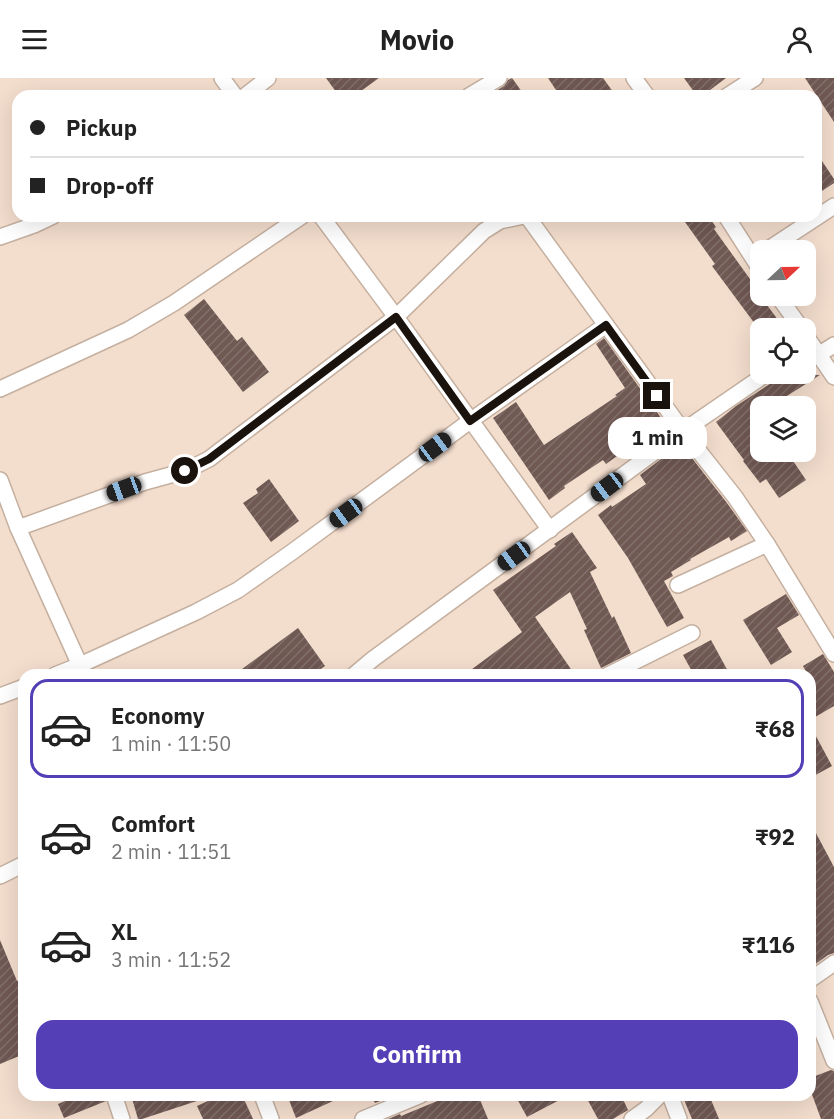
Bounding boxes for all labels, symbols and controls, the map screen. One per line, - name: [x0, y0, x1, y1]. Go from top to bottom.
- text: Movio: [380, 22, 454, 57]
- icon: menu: [18, 23, 51, 56]
- icon: person: [783, 23, 816, 56]
- text: Pickup: [66, 113, 137, 142]
- text: Drop-off: [66, 171, 153, 200]
- north arrow: [750, 240, 816, 306]
- map controls: [750, 240, 816, 462]
- button: locate: [750, 318, 816, 384]
- route end: [643, 382, 670, 409]
- button: layers: [750, 396, 816, 462]
- callout: 1 min: [608, 417, 706, 459]
- text: 1 min: [631, 424, 684, 451]
- car: [415, 429, 455, 465]
- route start: [171, 457, 198, 484]
- car: [587, 469, 627, 505]
- car: [104, 474, 144, 504]
- car: [326, 495, 366, 531]
- car: [494, 538, 534, 574]
- text: Economy: [111, 701, 205, 730]
- icon: car: [39, 702, 93, 756]
- text: ₹68: [755, 714, 795, 743]
- text: 1 min · 11:50: [111, 730, 231, 757]
- text: Comfort: [111, 809, 195, 838]
- icon: car: [39, 810, 93, 864]
- text: ₹92: [755, 822, 795, 851]
- text: 2 min · 11:51: [111, 838, 231, 865]
- text: XL: [111, 917, 137, 946]
- icon: car: [39, 918, 93, 972]
- text: ₹116: [742, 930, 795, 959]
- text: 3 min · 11:52: [111, 946, 231, 973]
- button: Confirm: [36, 1020, 798, 1089]

